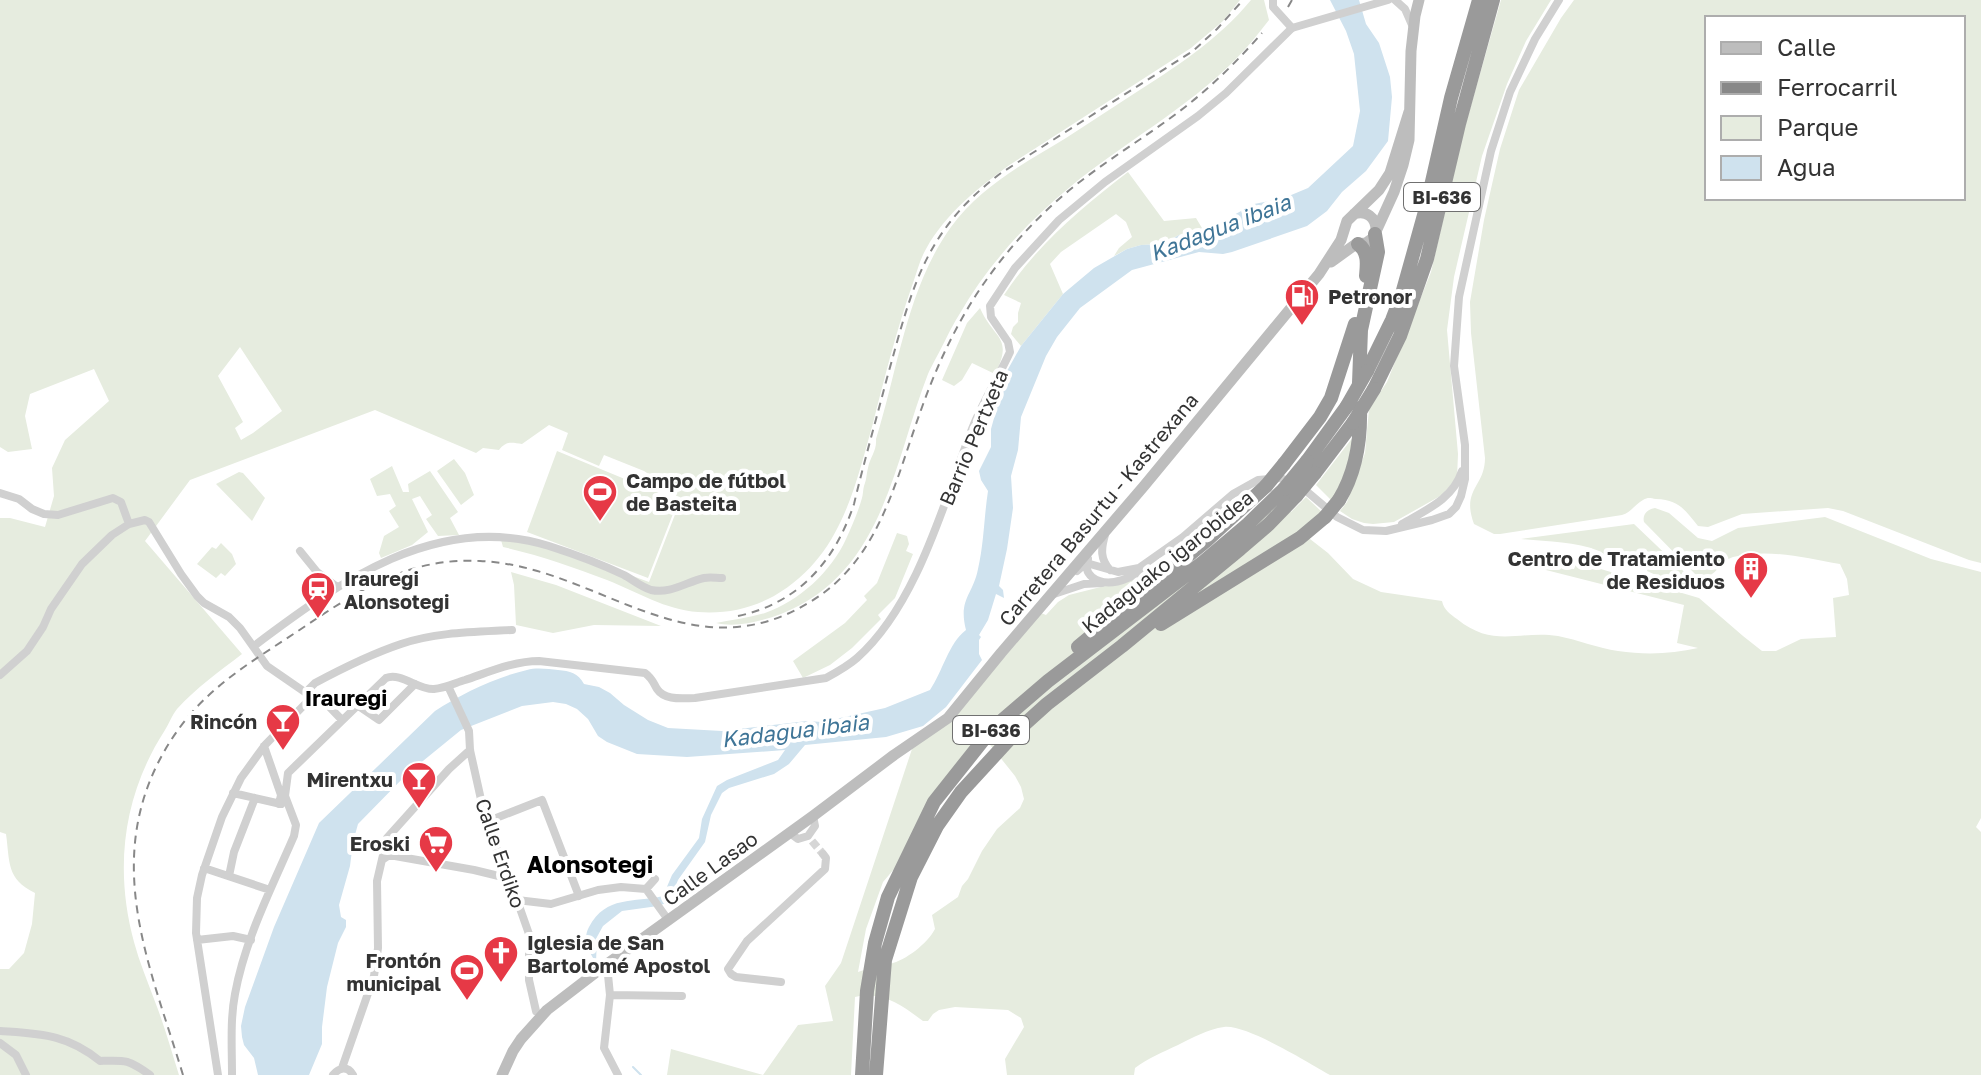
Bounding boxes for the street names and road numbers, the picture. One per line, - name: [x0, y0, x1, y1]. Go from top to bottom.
- road number: BI-636: [1404, 183, 1480, 211]
- street label: Barrio Pertxeta: [934, 365, 1012, 509]
- street label: Carretera Basurtu - Kastrexana: [993, 388, 1203, 630]
- street label: Kadaguako igarobidea: [1076, 484, 1258, 638]
- road number: BI-636: [953, 716, 1029, 744]
- street label: Calle Erdiko: [471, 795, 531, 911]
- street label: Calle Lasao: [658, 826, 762, 910]

